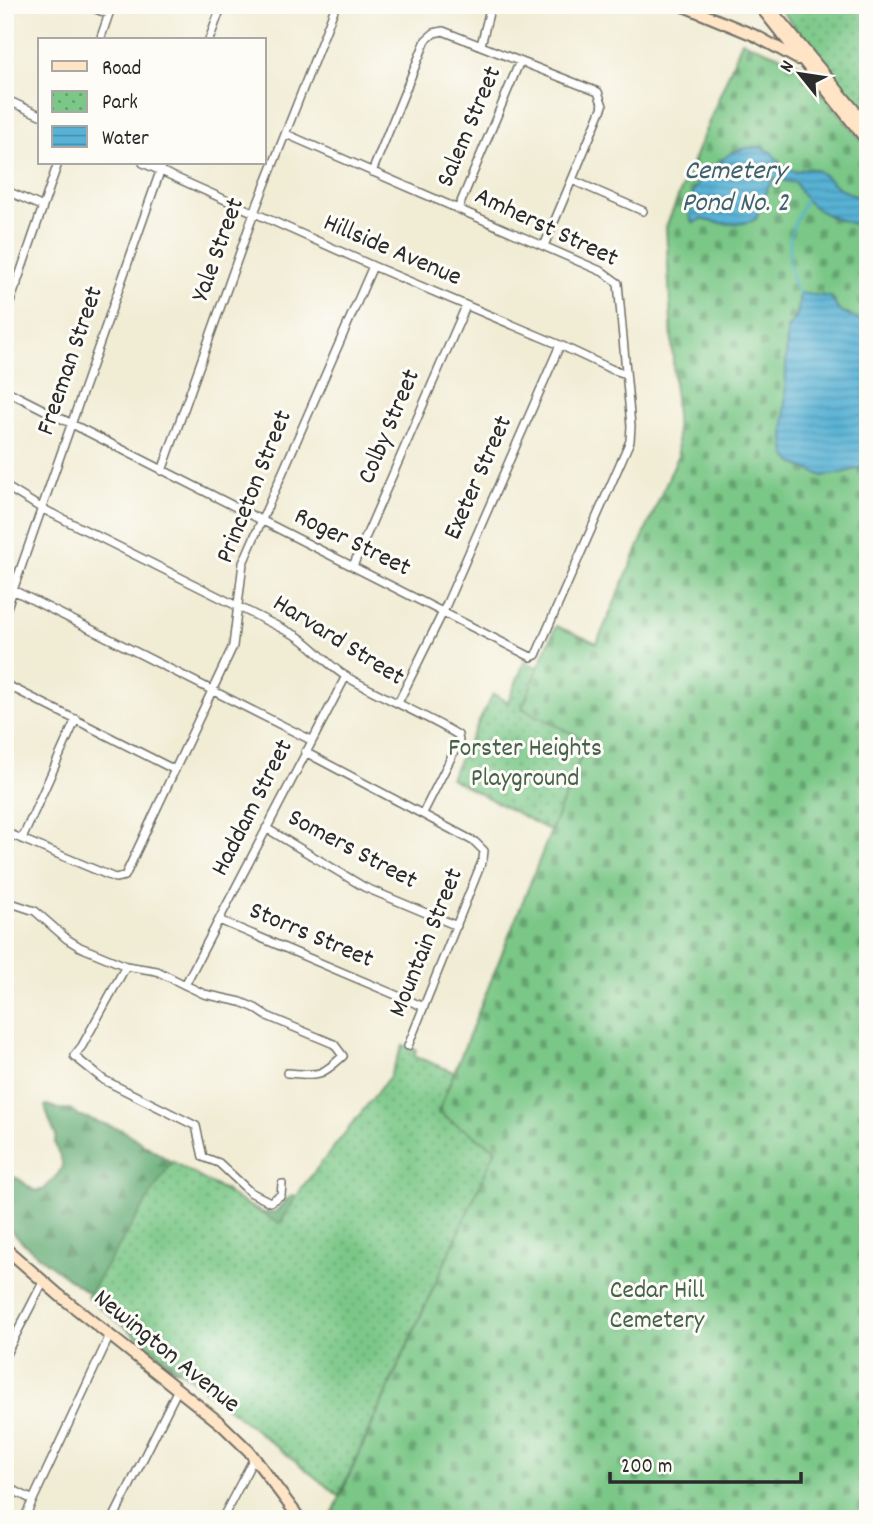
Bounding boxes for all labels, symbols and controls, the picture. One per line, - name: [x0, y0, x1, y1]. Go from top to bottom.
- legend: [38, 38, 266, 164]
- north arrow: [764, 38, 834, 108]
- text: Road: [102, 55, 141, 85]
- text: N: [774, 56, 802, 78]
- street label: Salem Street: [428, 60, 512, 193]
- text: Park: [102, 89, 138, 119]
- text: Water: [102, 125, 149, 155]
- water label: Cemetery Pond No. 2: [681, 153, 790, 225]
- street label: Amherst Street: [468, 179, 624, 278]
- street label: Yale Street: [183, 192, 255, 307]
- street label: Hillside Avenue: [317, 205, 467, 297]
- street label: Freeman Street: [28, 281, 114, 440]
- street label: Colby Street: [349, 363, 431, 490]
- street label: Princeton Street: [207, 404, 303, 569]
- street label: Exeter Street: [435, 409, 523, 546]
- street label: Roger Street: [287, 499, 417, 587]
- street label: Harvard Street: [265, 586, 411, 696]
- park label: Forster Heights Playground: [448, 731, 602, 798]
- street label: Haddam Street: [203, 733, 304, 883]
- street label: Somers Street: [281, 800, 424, 900]
- street label: Mountain Street: [380, 863, 474, 1023]
- street label: Storrs Street: [243, 893, 379, 979]
- park label: Cedar Hill Cemetery: [610, 1273, 705, 1340]
- street label: Newington Avenue: [85, 1281, 247, 1423]
- scale bar: [610, 1440, 801, 1484]
- text: 200 m: [621, 1453, 672, 1483]

